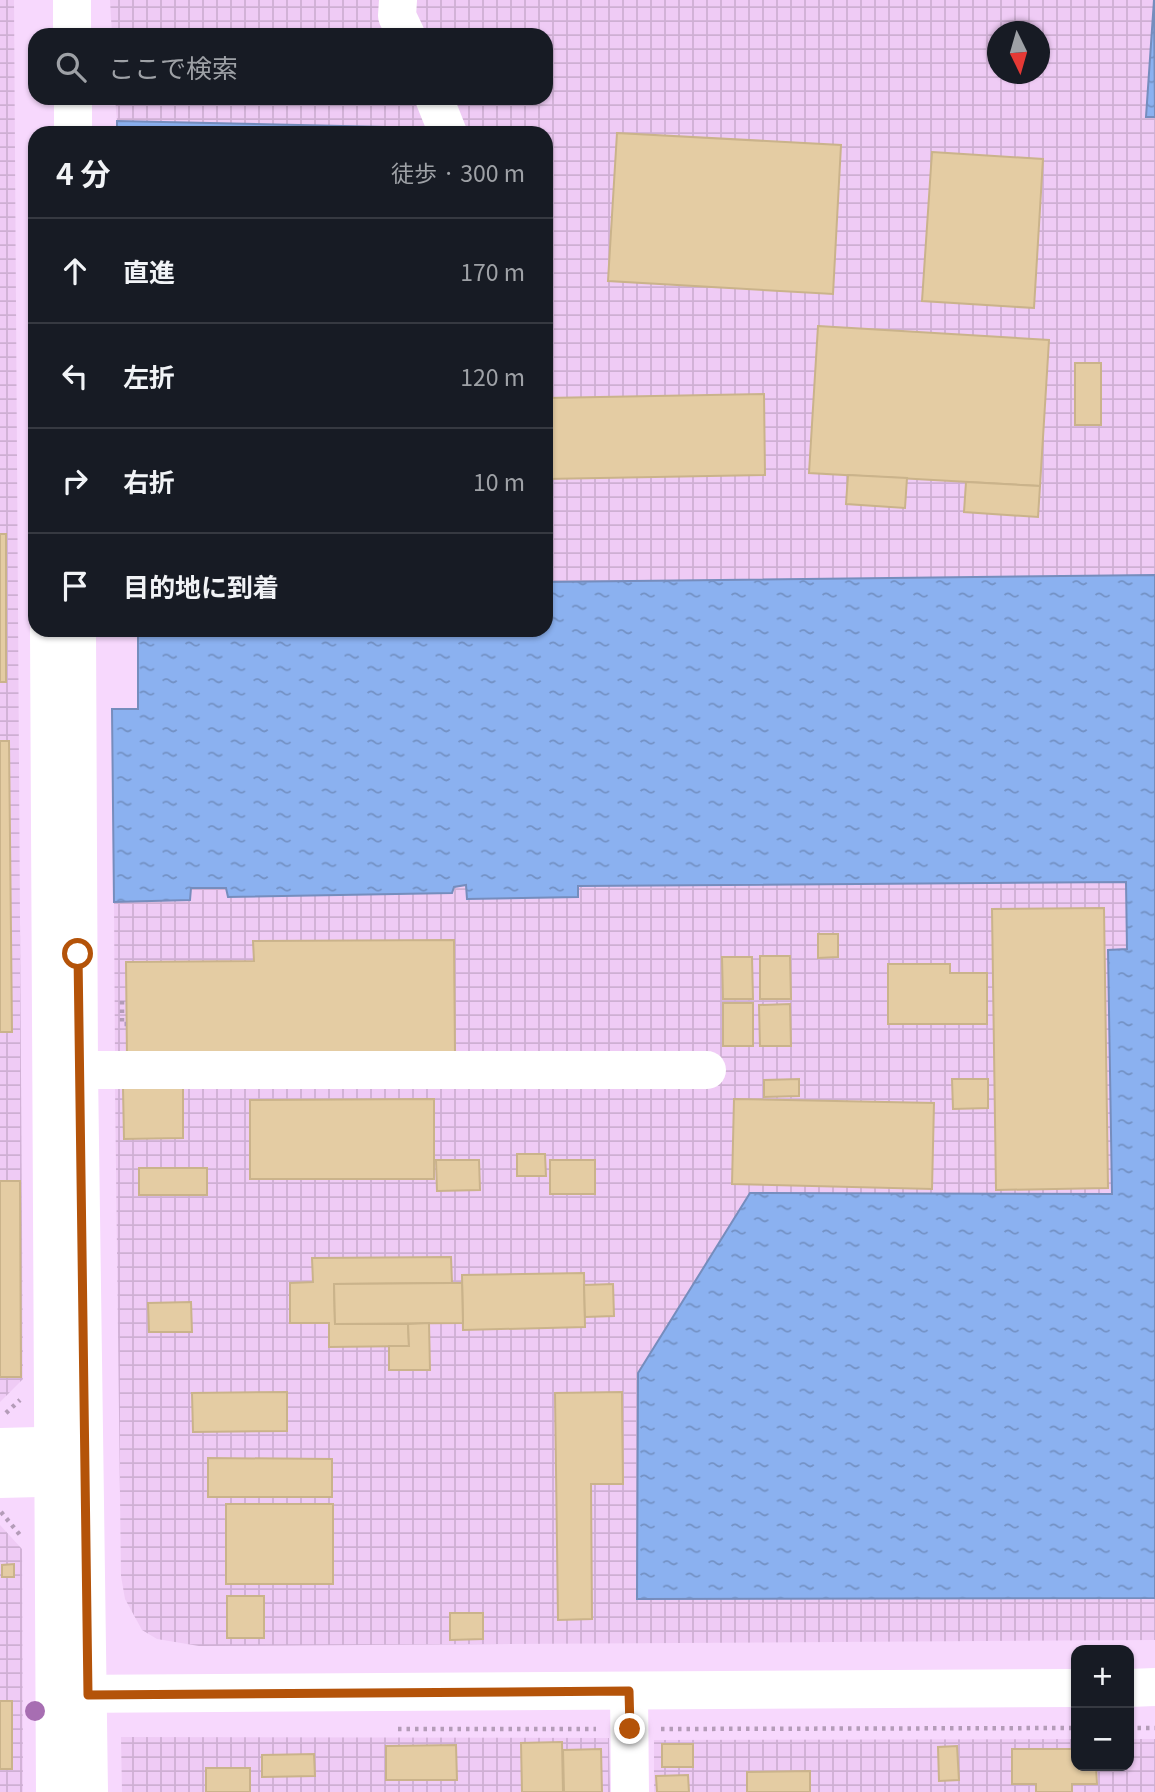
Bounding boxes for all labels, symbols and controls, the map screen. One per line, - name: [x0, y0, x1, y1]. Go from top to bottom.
- north arrow: [987, 21, 1050, 84]
- search box: [28, 28, 553, 105]
- icon: search: [52, 48, 90, 86]
- text: ここで検索: [108, 48, 238, 85]
- text: 4 分: [56, 150, 111, 194]
- text: 徒歩 · 300 m: [391, 155, 525, 189]
- icon: ahead: [56, 252, 94, 290]
- text: 直進: [123, 252, 175, 289]
- text: 170 m: [460, 254, 525, 288]
- icon: left: [56, 357, 94, 395]
- text: 左折: [123, 357, 175, 394]
- text: 120 m: [460, 359, 525, 393]
- icon: right: [56, 462, 94, 500]
- text: 右折: [123, 462, 175, 499]
- text: 10 m: [473, 464, 525, 498]
- icon: arrive: [56, 567, 94, 605]
- text: 目的地に到着: [123, 567, 279, 604]
- route start: [62, 938, 93, 969]
- map controls: [1071, 1645, 1134, 1771]
- button: +: [1071, 1645, 1134, 1708]
- button: −: [1071, 1708, 1134, 1771]
- route end: [614, 1713, 645, 1744]

